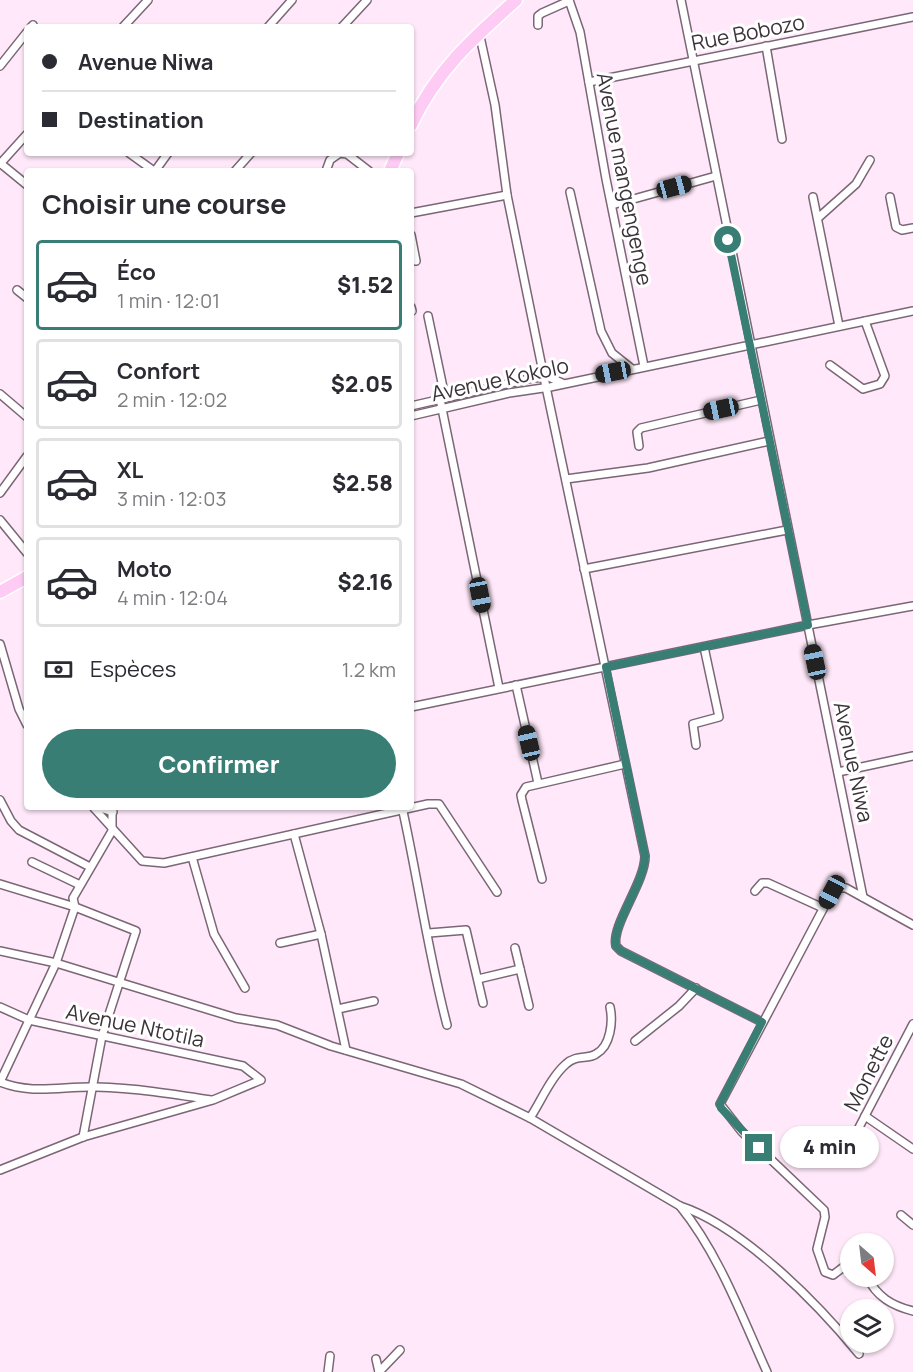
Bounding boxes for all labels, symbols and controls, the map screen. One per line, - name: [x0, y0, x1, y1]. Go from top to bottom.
- street label: Rue Bobozo: [689, 7, 807, 57]
- text: Avenue Niwa: [78, 47, 213, 77]
- street label: Avenue mangengenge: [591, 70, 659, 288]
- text: Destination: [78, 105, 204, 135]
- car: [654, 174, 694, 200]
- text: Choisir une course: [42, 185, 286, 222]
- route start: [714, 226, 741, 253]
- text: Éco: [117, 257, 156, 287]
- icon: car: [45, 258, 99, 312]
- text: $1.52: [337, 270, 393, 300]
- text: 1 min · 12:01: [117, 287, 220, 314]
- street label: Avenue Kokolo: [428, 351, 571, 407]
- text: Confort: [117, 356, 200, 386]
- icon: car: [45, 357, 99, 411]
- car: [594, 360, 632, 384]
- text: $2.05: [331, 369, 393, 399]
- text: 2 min · 12:02: [117, 386, 227, 413]
- car: [702, 396, 740, 422]
- text: XL: [117, 455, 143, 485]
- icon: car: [45, 456, 99, 510]
- text: $2.58: [332, 468, 393, 498]
- text: 3 min · 12:03: [117, 485, 227, 512]
- text: Moto: [117, 554, 172, 584]
- icon: car: [45, 555, 99, 609]
- text: $2.16: [338, 567, 393, 597]
- car: [468, 576, 492, 614]
- text: 4 min · 12:04: [117, 584, 228, 611]
- car: [802, 643, 828, 681]
- icon: cash: [42, 653, 75, 686]
- text: Espèces: [90, 654, 176, 684]
- text: 1.2 km: [342, 656, 396, 683]
- street label: Avenue Niwa: [828, 699, 880, 825]
- car: [516, 723, 542, 763]
- button: Confirmer: [42, 729, 396, 798]
- car: [816, 872, 848, 912]
- street label: Avenue Ntotila: [63, 997, 207, 1053]
- street label: Monette: [837, 1029, 899, 1116]
- callout: 4 min: [780, 1127, 879, 1169]
- text: 4 min: [803, 1133, 856, 1160]
- route end: [745, 1134, 772, 1161]
- north arrow: [840, 1233, 894, 1287]
- map controls: [840, 1233, 894, 1353]
- button: layers: [840, 1299, 894, 1353]

